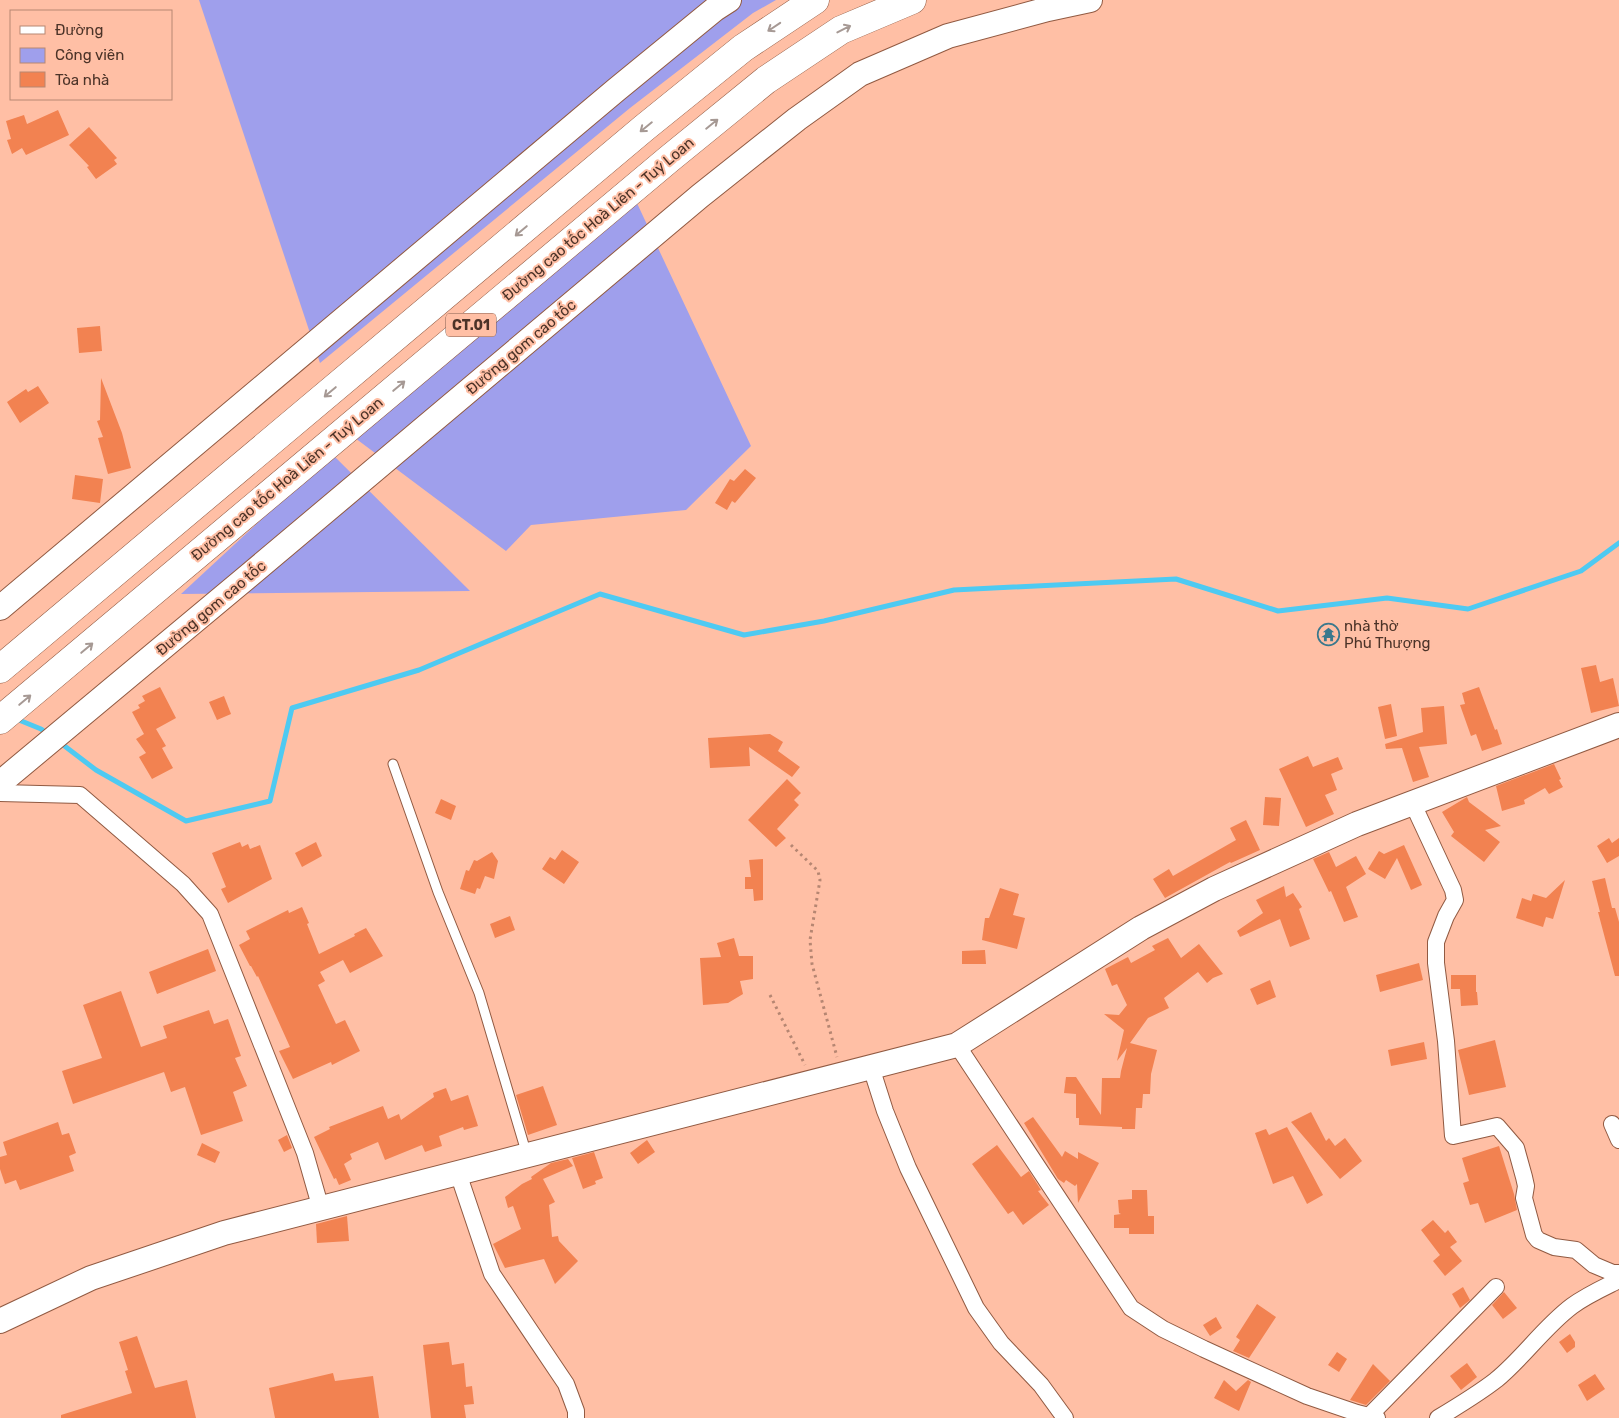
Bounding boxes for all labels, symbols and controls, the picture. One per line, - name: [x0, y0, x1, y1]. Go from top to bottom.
- legend: [10, 10, 172, 100]
- text: Đường: [55, 21, 103, 39]
- one-way arrow: [767, 22, 781, 32]
- one-way arrow: [836, 24, 851, 34]
- text: Công viên: [55, 46, 124, 64]
- text: Tòa nhà: [55, 71, 109, 89]
- one-way arrow: [705, 119, 718, 130]
- one-way arrow: [640, 121, 653, 132]
- street label: Đường cao tốc Hoà Liên - Tuý Loan: [498, 133, 697, 304]
- one-way arrow: [515, 225, 528, 237]
- street label: Đường gom cao tốc: [462, 296, 580, 398]
- road number: CT.01: [446, 314, 496, 336]
- one-way arrow: [392, 380, 405, 391]
- one-way arrow: [324, 386, 337, 397]
- street label: Đường cao tốc Hoà Liên - Tuý Loan: [187, 393, 386, 564]
- street label: Đường gom cao tốc: [152, 557, 270, 659]
- place label: nhà thờ Phú Thượng: [1344, 617, 1431, 652]
- temple icon: nhà thờ Phú Thượng: [1316, 623, 1340, 647]
- one-way arrow: [80, 642, 93, 653]
- one-way arrow: [18, 694, 31, 705]

